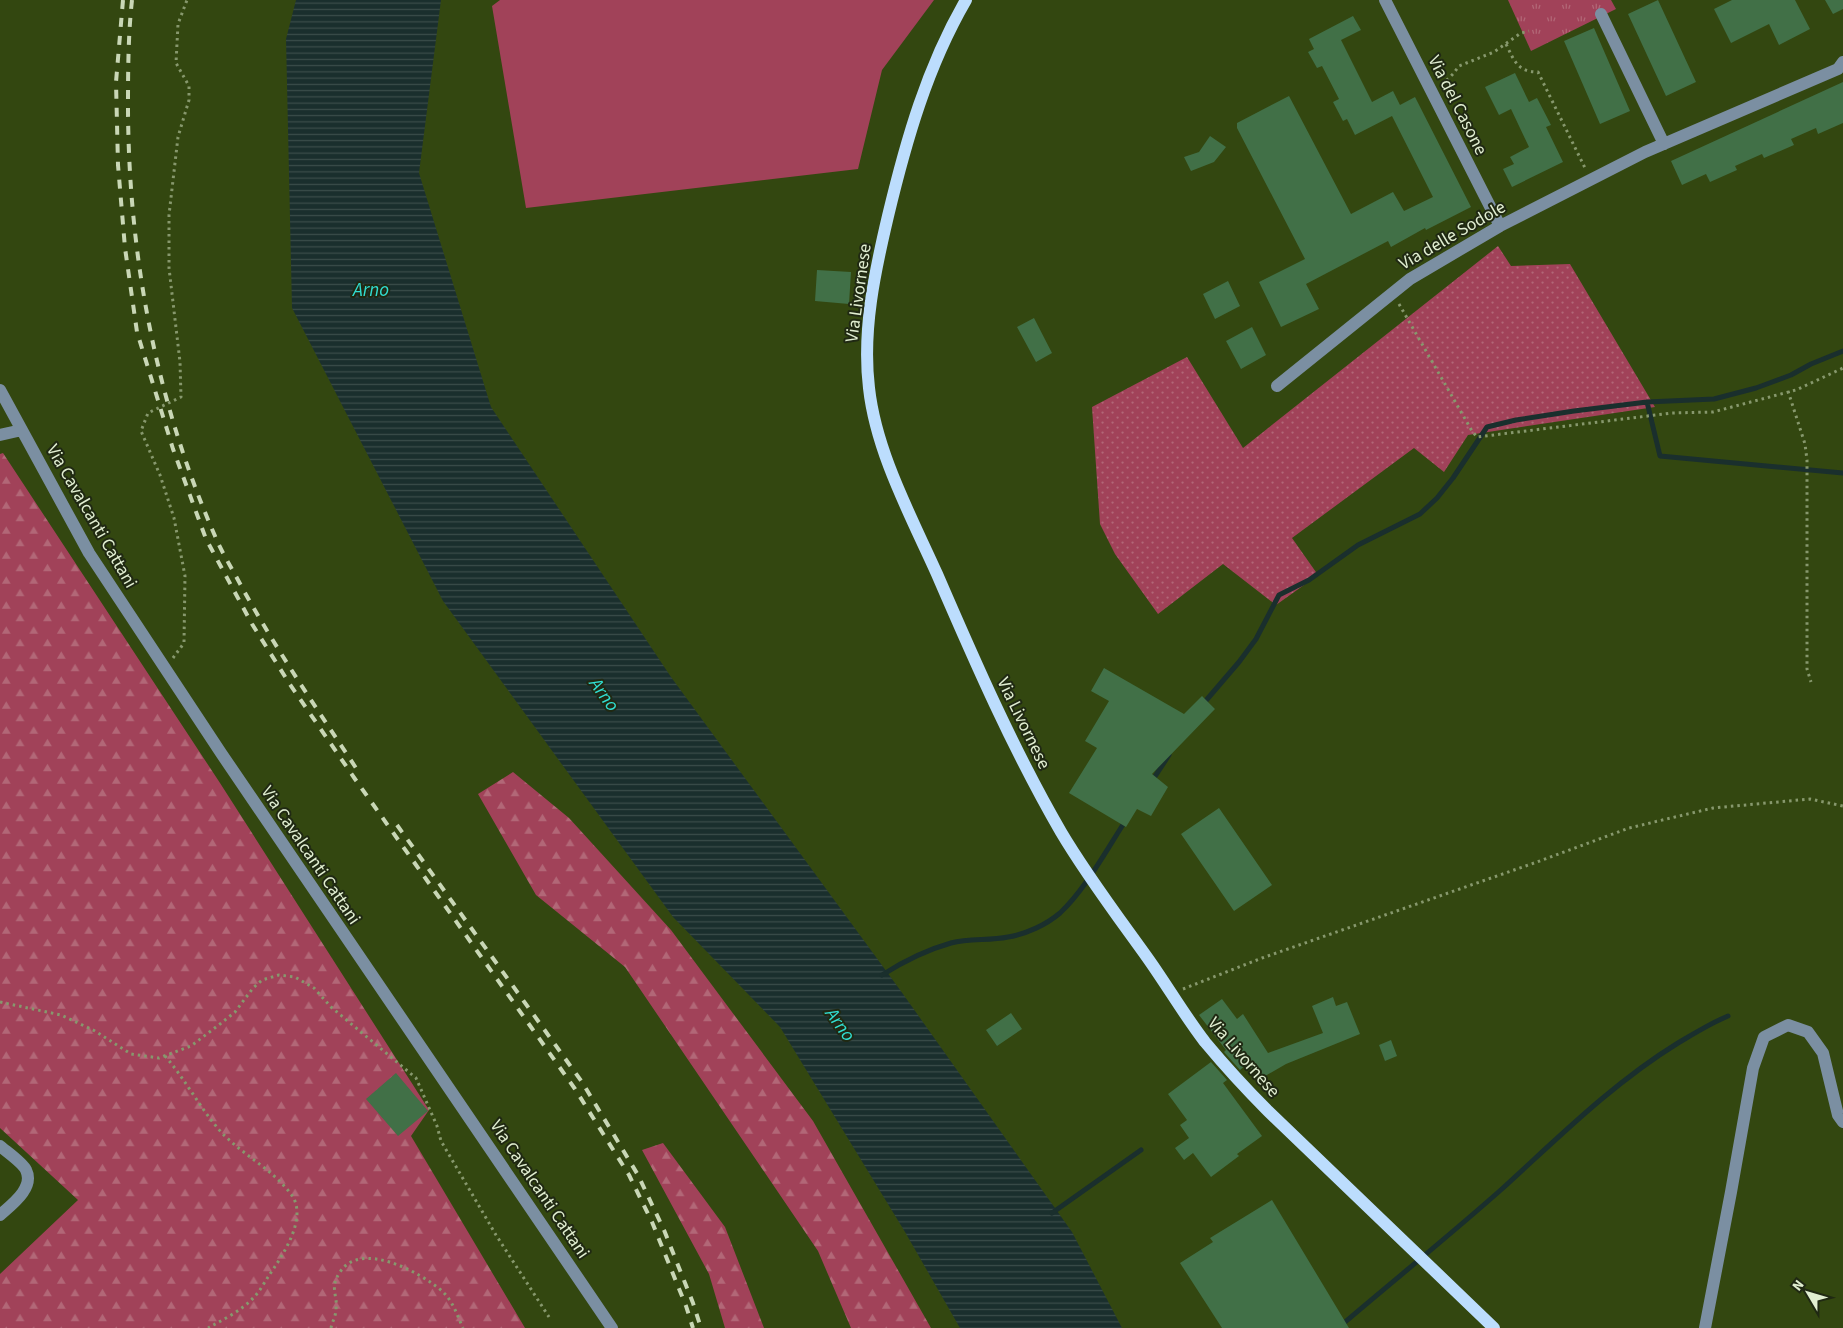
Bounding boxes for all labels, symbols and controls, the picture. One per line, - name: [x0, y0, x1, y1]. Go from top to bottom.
- street label: Via del Casone: [1422, 51, 1493, 159]
- street label: Via delle Sodole: [1394, 195, 1510, 276]
- street label: Via Livornese: [839, 242, 878, 344]
- water label: Arno: [352, 277, 389, 304]
- street label: Via Cavalcanti Cattani: [40, 440, 143, 593]
- water label: Arno: [582, 672, 625, 718]
- street label: Via Livornese: [991, 673, 1057, 773]
- street label: Via Cavalcanti Cattani: [255, 781, 366, 930]
- water label: Arno: [818, 1002, 861, 1048]
- street label: Via Livornese: [1202, 1012, 1286, 1103]
- street label: Via Cavalcanti Cattani: [484, 1115, 595, 1264]
- north arrow: [1783, 1268, 1833, 1318]
- text: N: [1788, 1276, 1809, 1295]

